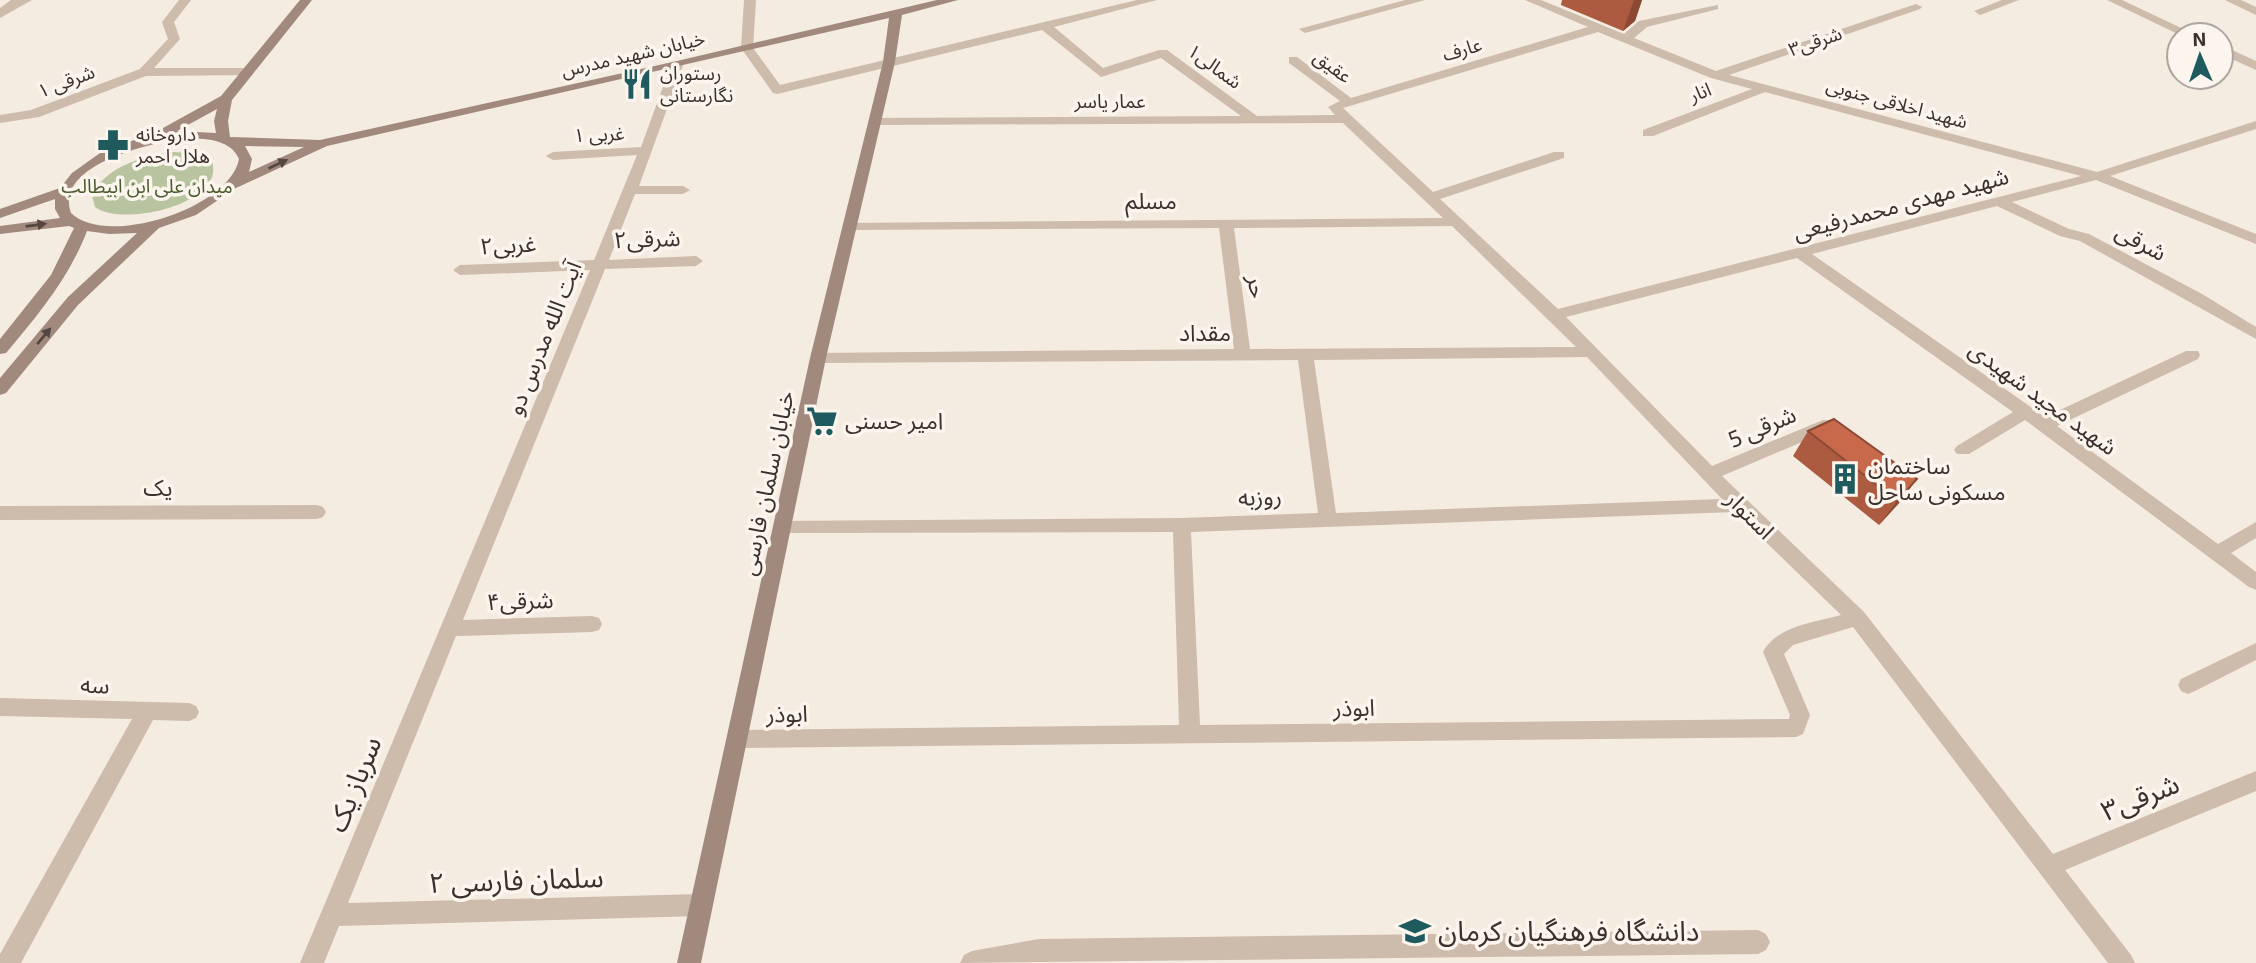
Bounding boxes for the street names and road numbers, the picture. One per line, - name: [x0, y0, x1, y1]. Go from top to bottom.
- street label: شرقی۳: [1785, 21, 1845, 61]
- street label: خیابان شهید مدرس: [559, 26, 707, 82]
- street label: عارف: [1439, 32, 1485, 66]
- street label: شمالی۱: [1183, 38, 1247, 94]
- street label: عقیق: [1309, 44, 1357, 88]
- street label: شرقی ۱: [34, 59, 98, 103]
- street label: شهید اخلاقی جنوبی: [1824, 73, 1970, 133]
- street label: انار: [1684, 77, 1715, 108]
- street label: عمار یاسر: [1074, 89, 1145, 113]
- street label: غربی ۱: [573, 121, 625, 147]
- street label: شهید مهدی محمدرفیعی: [1790, 161, 2012, 246]
- street label: مسلم: [1125, 186, 1177, 218]
- street label: شرقی: [2111, 216, 2172, 267]
- street label: شرقی۲: [613, 223, 681, 254]
- street label: غربی۲: [479, 229, 537, 260]
- street label: آیت الله مدرس دو: [499, 255, 588, 419]
- street label: حر: [1242, 273, 1273, 300]
- street label: مقداد: [1179, 318, 1231, 346]
- street label: شهید مجید شهیدی: [1964, 334, 2123, 460]
- street label: خیابان سلمان فارسی: [733, 388, 800, 578]
- street label: شرقی 5: [1723, 399, 1800, 454]
- street label: یک: [143, 473, 173, 501]
- street label: روزبه: [1238, 481, 1282, 512]
- street label: استوار: [1719, 484, 1781, 545]
- street label: شرقی۴: [486, 585, 554, 616]
- street label: سه: [80, 669, 110, 699]
- street label: ابوذر: [1332, 693, 1375, 722]
- street label: ابوذر: [765, 699, 808, 728]
- street label: سرباز یک: [319, 731, 389, 837]
- street label: شرقی۳: [2096, 765, 2184, 828]
- street label: سلمان فارسى ٢: [428, 859, 604, 900]

